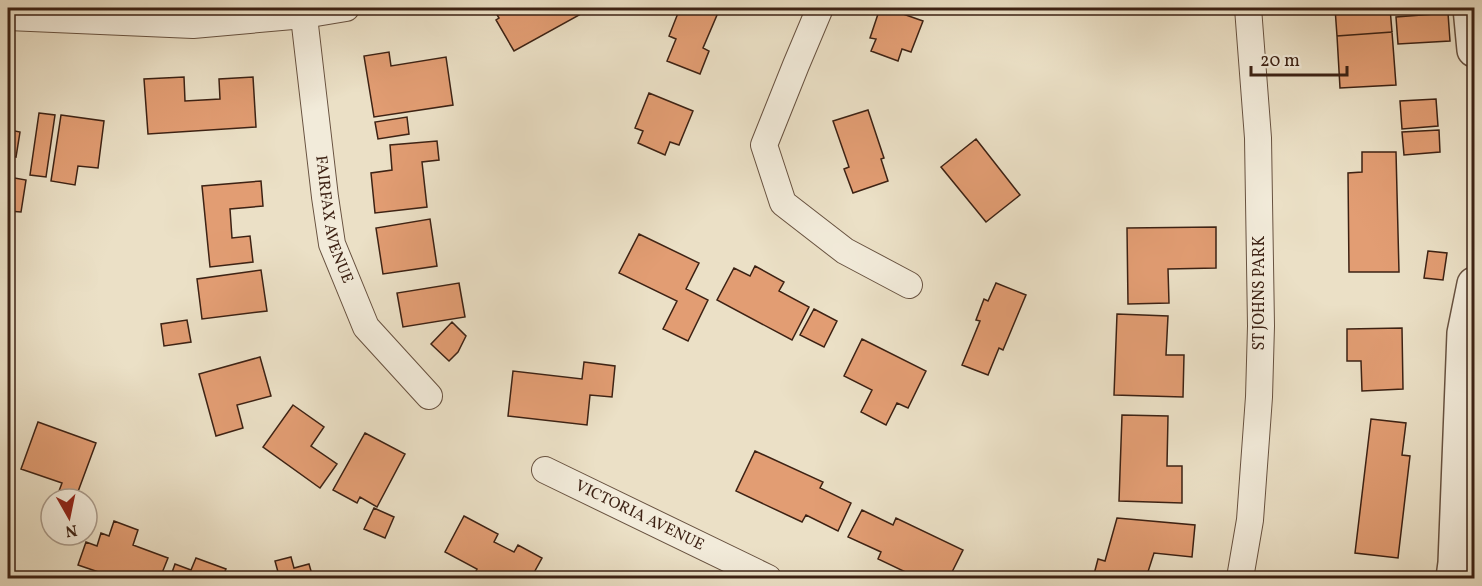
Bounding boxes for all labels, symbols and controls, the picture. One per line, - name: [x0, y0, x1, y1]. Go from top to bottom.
- scale bar: [1251, 39, 1347, 77]
- text: 20 m: [1260, 49, 1300, 74]
- street label: FAIRFAX AVENUE: [309, 154, 358, 287]
- street label: ST JOHNS PARK: [1249, 235, 1271, 350]
- street label: VICTORIA AVENUE: [571, 475, 708, 556]
- north arrow: [39, 487, 99, 547]
- text: N: [63, 518, 78, 542]

